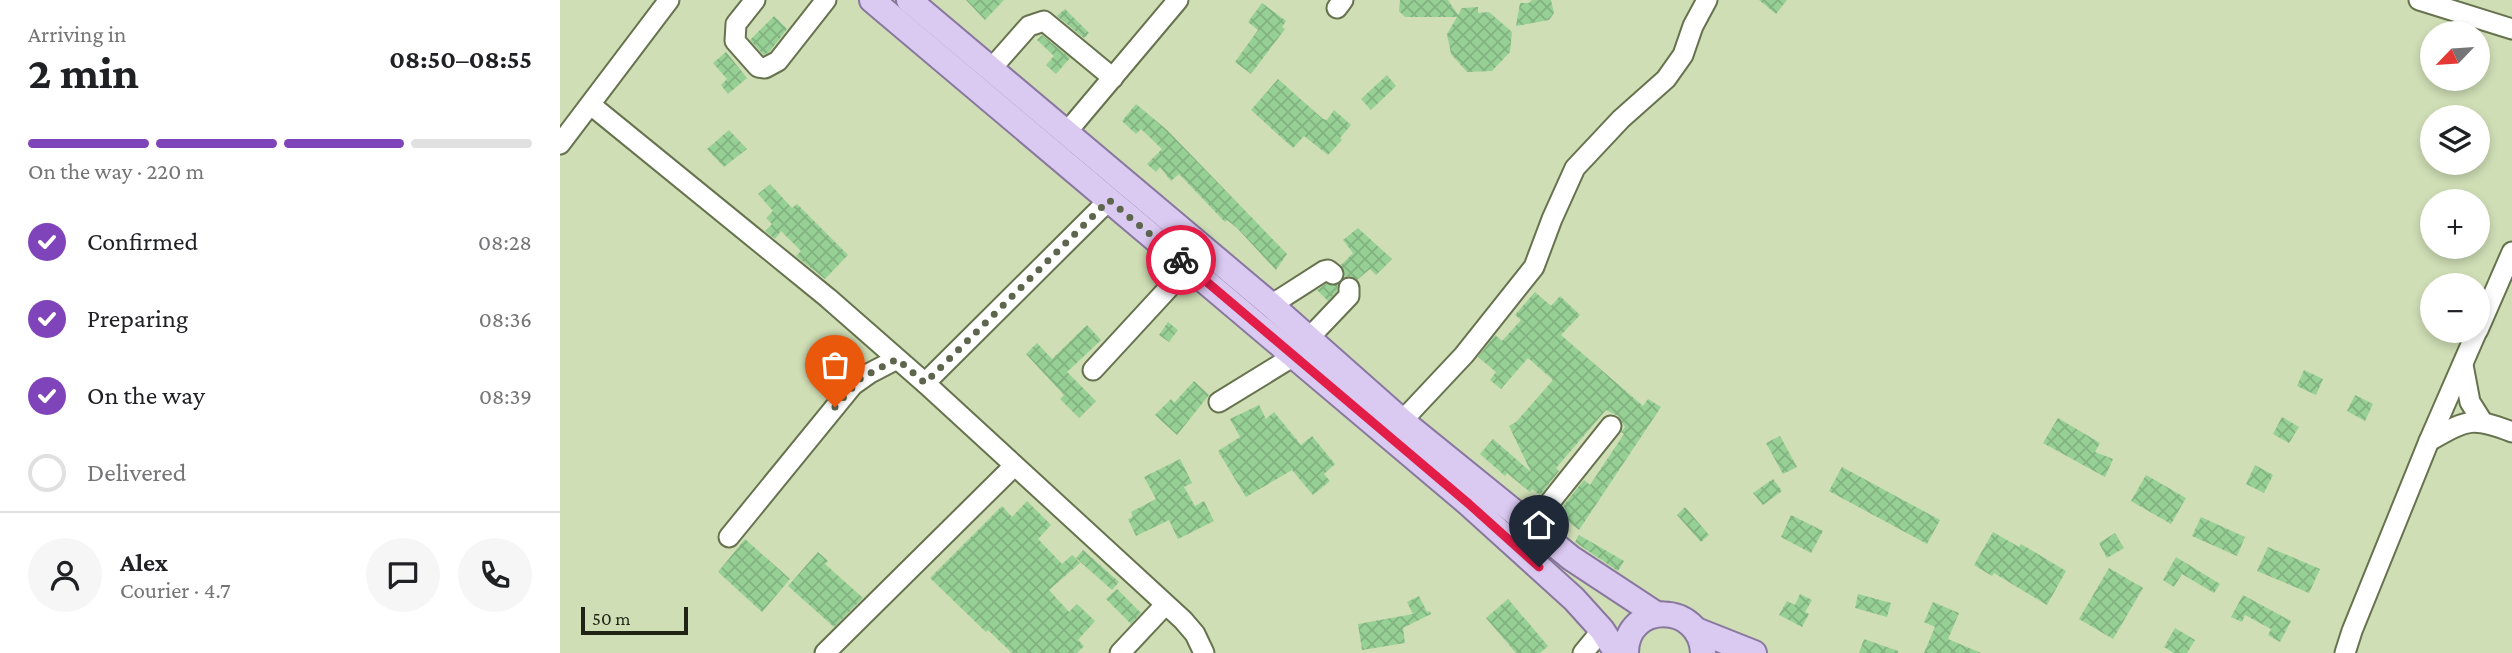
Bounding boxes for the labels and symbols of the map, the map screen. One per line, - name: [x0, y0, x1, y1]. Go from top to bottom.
- north arrow: [2420, 21, 2490, 91]
- courier: [1146, 225, 1216, 295]
- pin: [805, 335, 865, 407]
- pin: [1509, 495, 1569, 567]
- scale bar: [581, 604, 688, 636]

